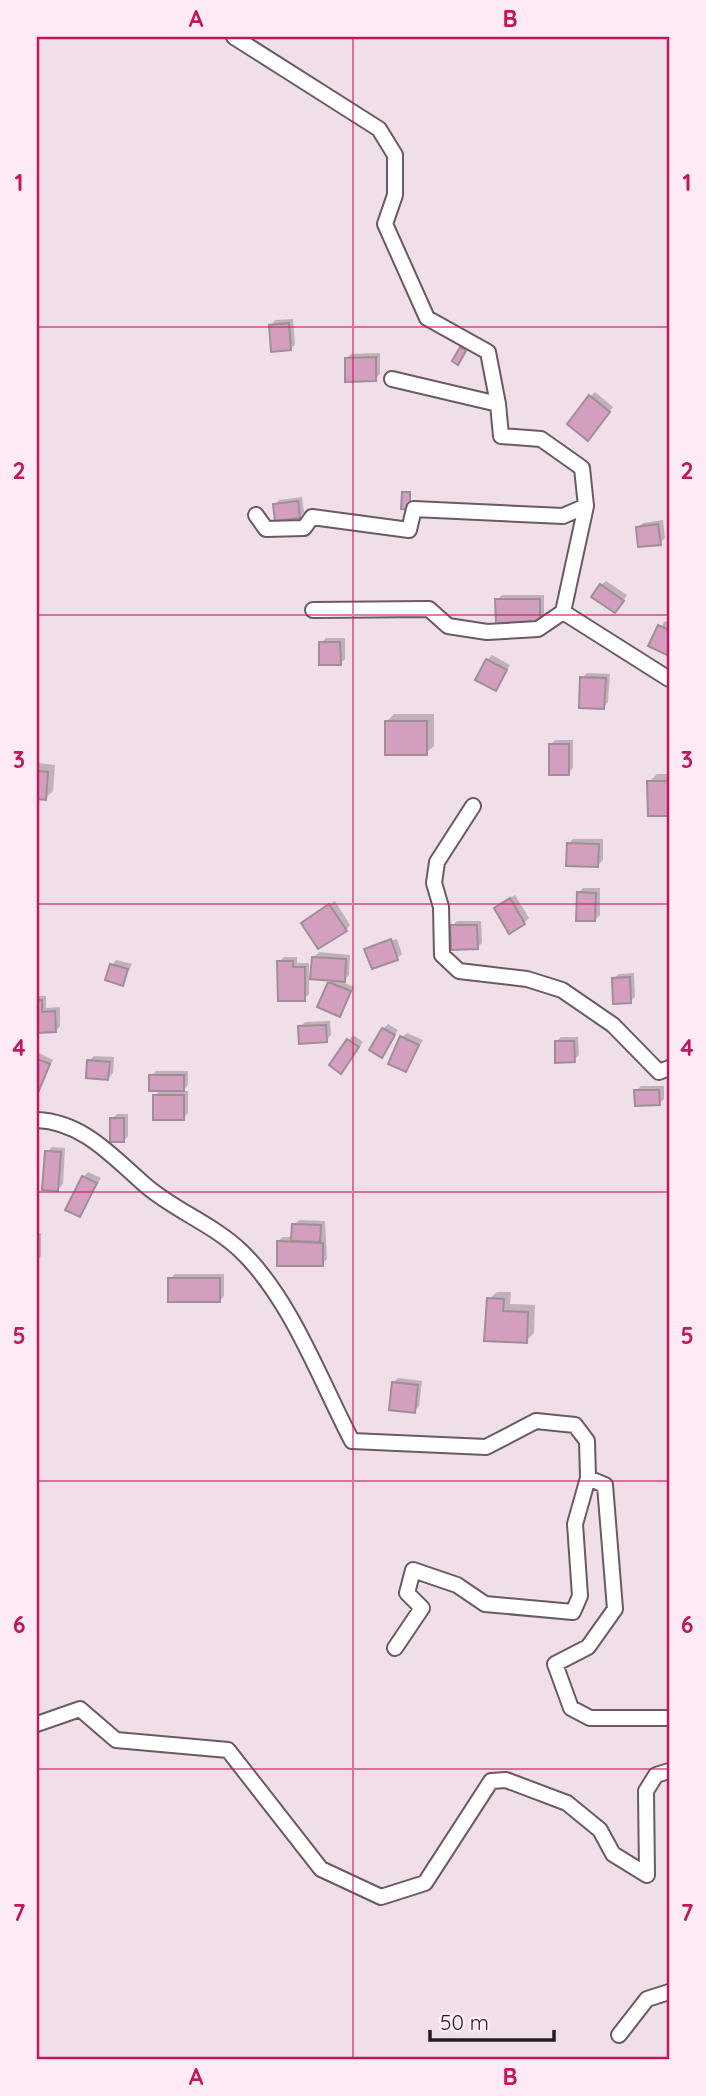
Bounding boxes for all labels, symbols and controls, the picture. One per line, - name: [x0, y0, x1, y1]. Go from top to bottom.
- text: A: [189, 4, 204, 33]
- text: B: [502, 4, 518, 33]
- text: 1: [15, 168, 23, 197]
- text: 1: [683, 168, 691, 197]
- text: 2: [12, 456, 26, 485]
- text: 2: [680, 456, 694, 485]
- text: 3: [13, 745, 25, 774]
- text: 3: [681, 745, 693, 774]
- text: 4: [12, 1033, 26, 1062]
- text: 4: [680, 1033, 694, 1062]
- text: 5: [12, 1321, 26, 1350]
- text: 5: [680, 1321, 694, 1350]
- text: 6: [13, 1610, 25, 1639]
- text: 6: [681, 1610, 693, 1639]
- text: 7: [13, 1898, 26, 1927]
- text: 7: [681, 1898, 694, 1927]
- scale bar: [430, 1998, 554, 2042]
- text: 50 m: [440, 2009, 489, 2035]
- text: A: [189, 2062, 204, 2091]
- text: B: [502, 2062, 518, 2091]

